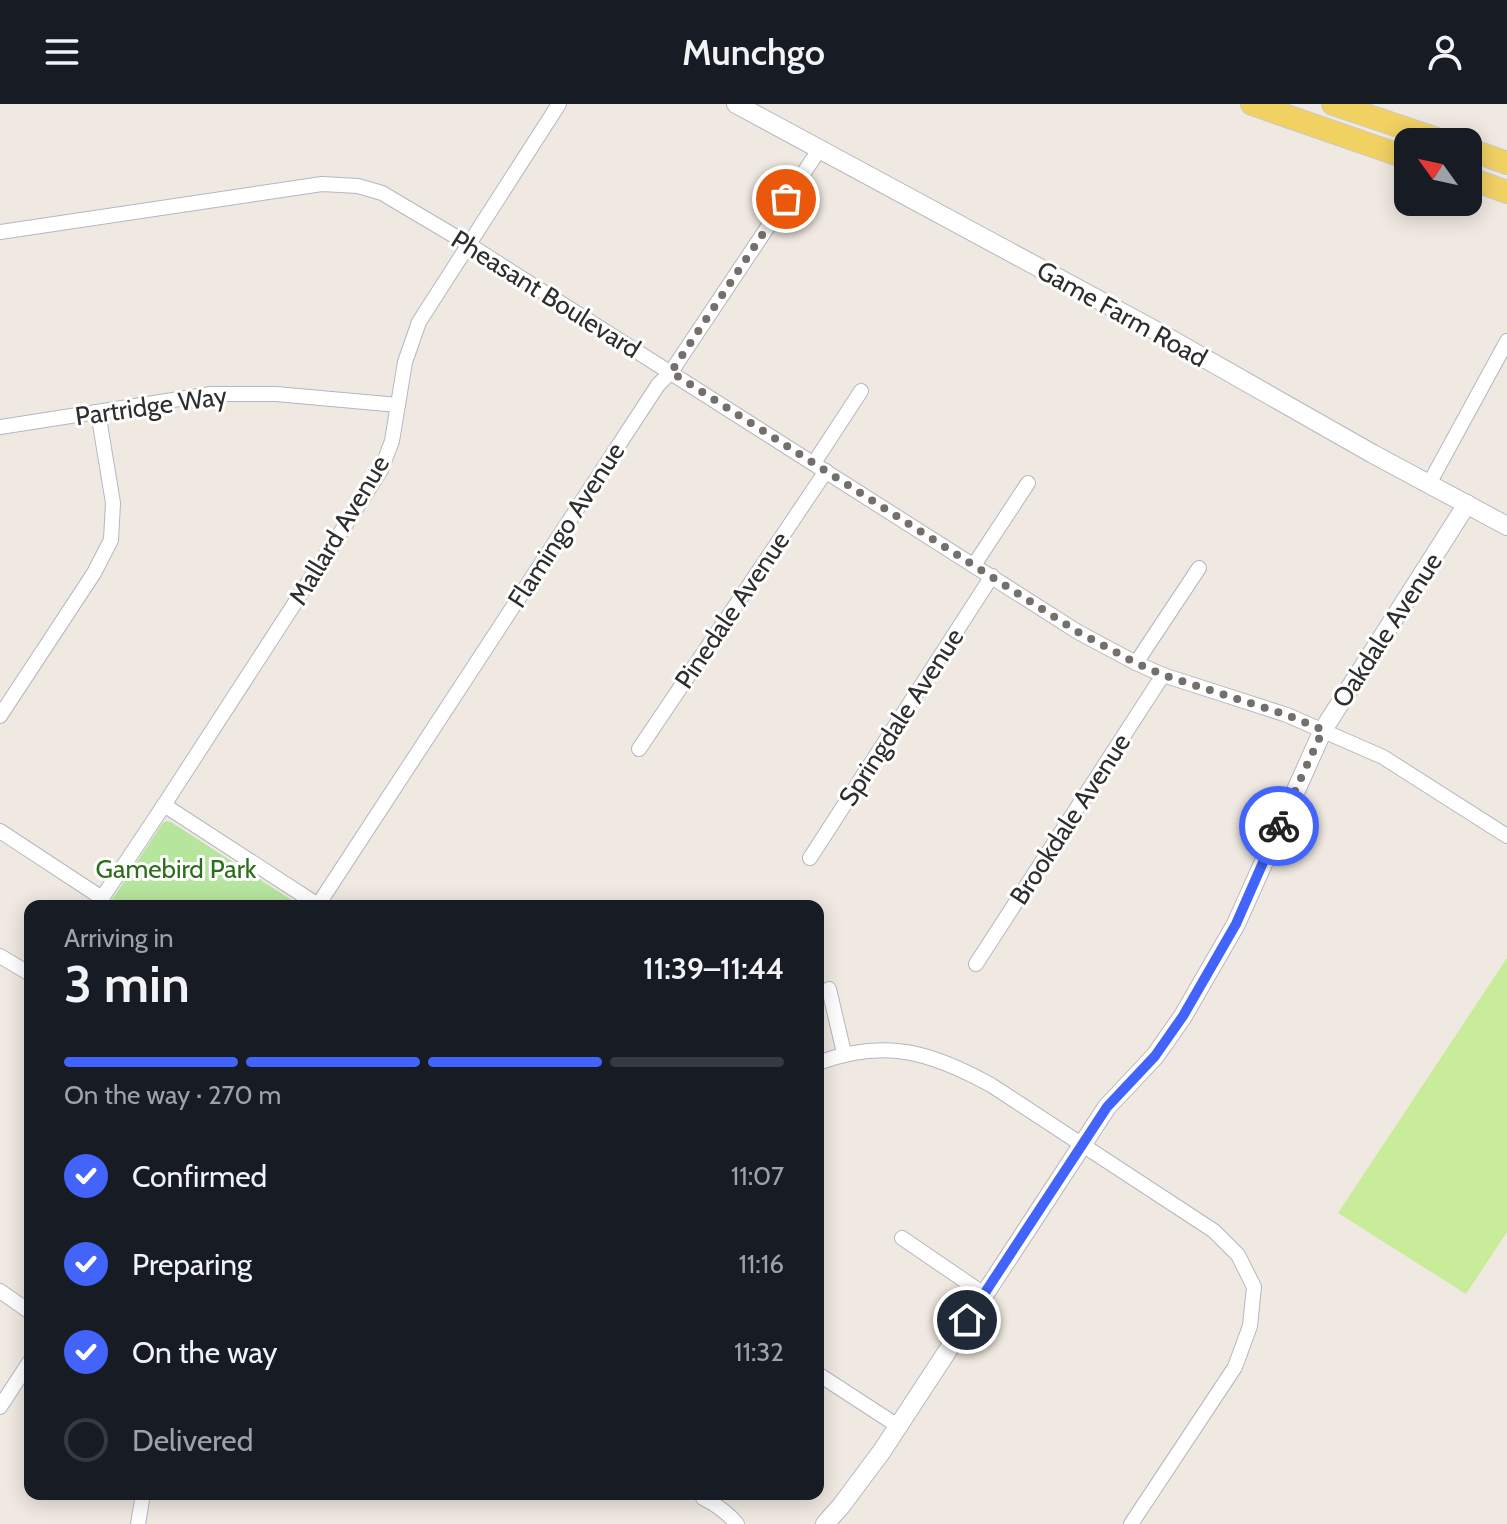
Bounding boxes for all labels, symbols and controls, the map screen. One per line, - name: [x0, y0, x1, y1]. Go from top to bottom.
- icon: menu: [40, 30, 84, 74]
- text: Munchgo: [682, 30, 825, 74]
- icon: person: [1423, 30, 1467, 74]
- north arrow: [1394, 128, 1482, 216]
- map controls: [1394, 128, 1482, 216]
- pin: [752, 165, 820, 233]
- icon: bag: [764, 177, 808, 221]
- street label: Pheasant Boulevard: [446, 223, 646, 365]
- street label: Game Farm Road: [1031, 254, 1213, 374]
- street label: Partridge Way: [73, 380, 229, 432]
- street label: Flamingo Avenue: [501, 436, 631, 614]
- street label: Mallard Avenue: [282, 449, 396, 611]
- street label: Pinedale Avenue: [668, 525, 796, 695]
- street label: Oakdale Avenue: [1325, 547, 1449, 713]
- street label: Springdale Avenue: [832, 622, 970, 812]
- street label: Brookdale Avenue: [1003, 727, 1137, 911]
- courier: [1239, 786, 1319, 866]
- icon: bike: [1257, 804, 1301, 848]
- park label: Gamebird Park: [95, 853, 257, 885]
- text: Arriving in: [64, 922, 174, 954]
- text: 11:39–11:44: [643, 950, 784, 987]
- text: 3 min: [64, 952, 190, 1015]
- text: On the way · 270 m: [64, 1079, 281, 1111]
- icon: check: [64, 1154, 108, 1198]
- text: Confirmed: [132, 1158, 267, 1195]
- text: 11:07: [731, 1160, 784, 1192]
- icon: check: [64, 1242, 108, 1286]
- text: Preparing: [132, 1246, 252, 1283]
- text: 11:16: [738, 1248, 784, 1280]
- pin: [933, 1286, 1001, 1354]
- icon: home: [945, 1298, 989, 1342]
- icon: check: [64, 1330, 108, 1374]
- text: On the way: [132, 1334, 277, 1371]
- text: 11:32: [734, 1336, 784, 1368]
- text: Delivered: [132, 1422, 253, 1459]

